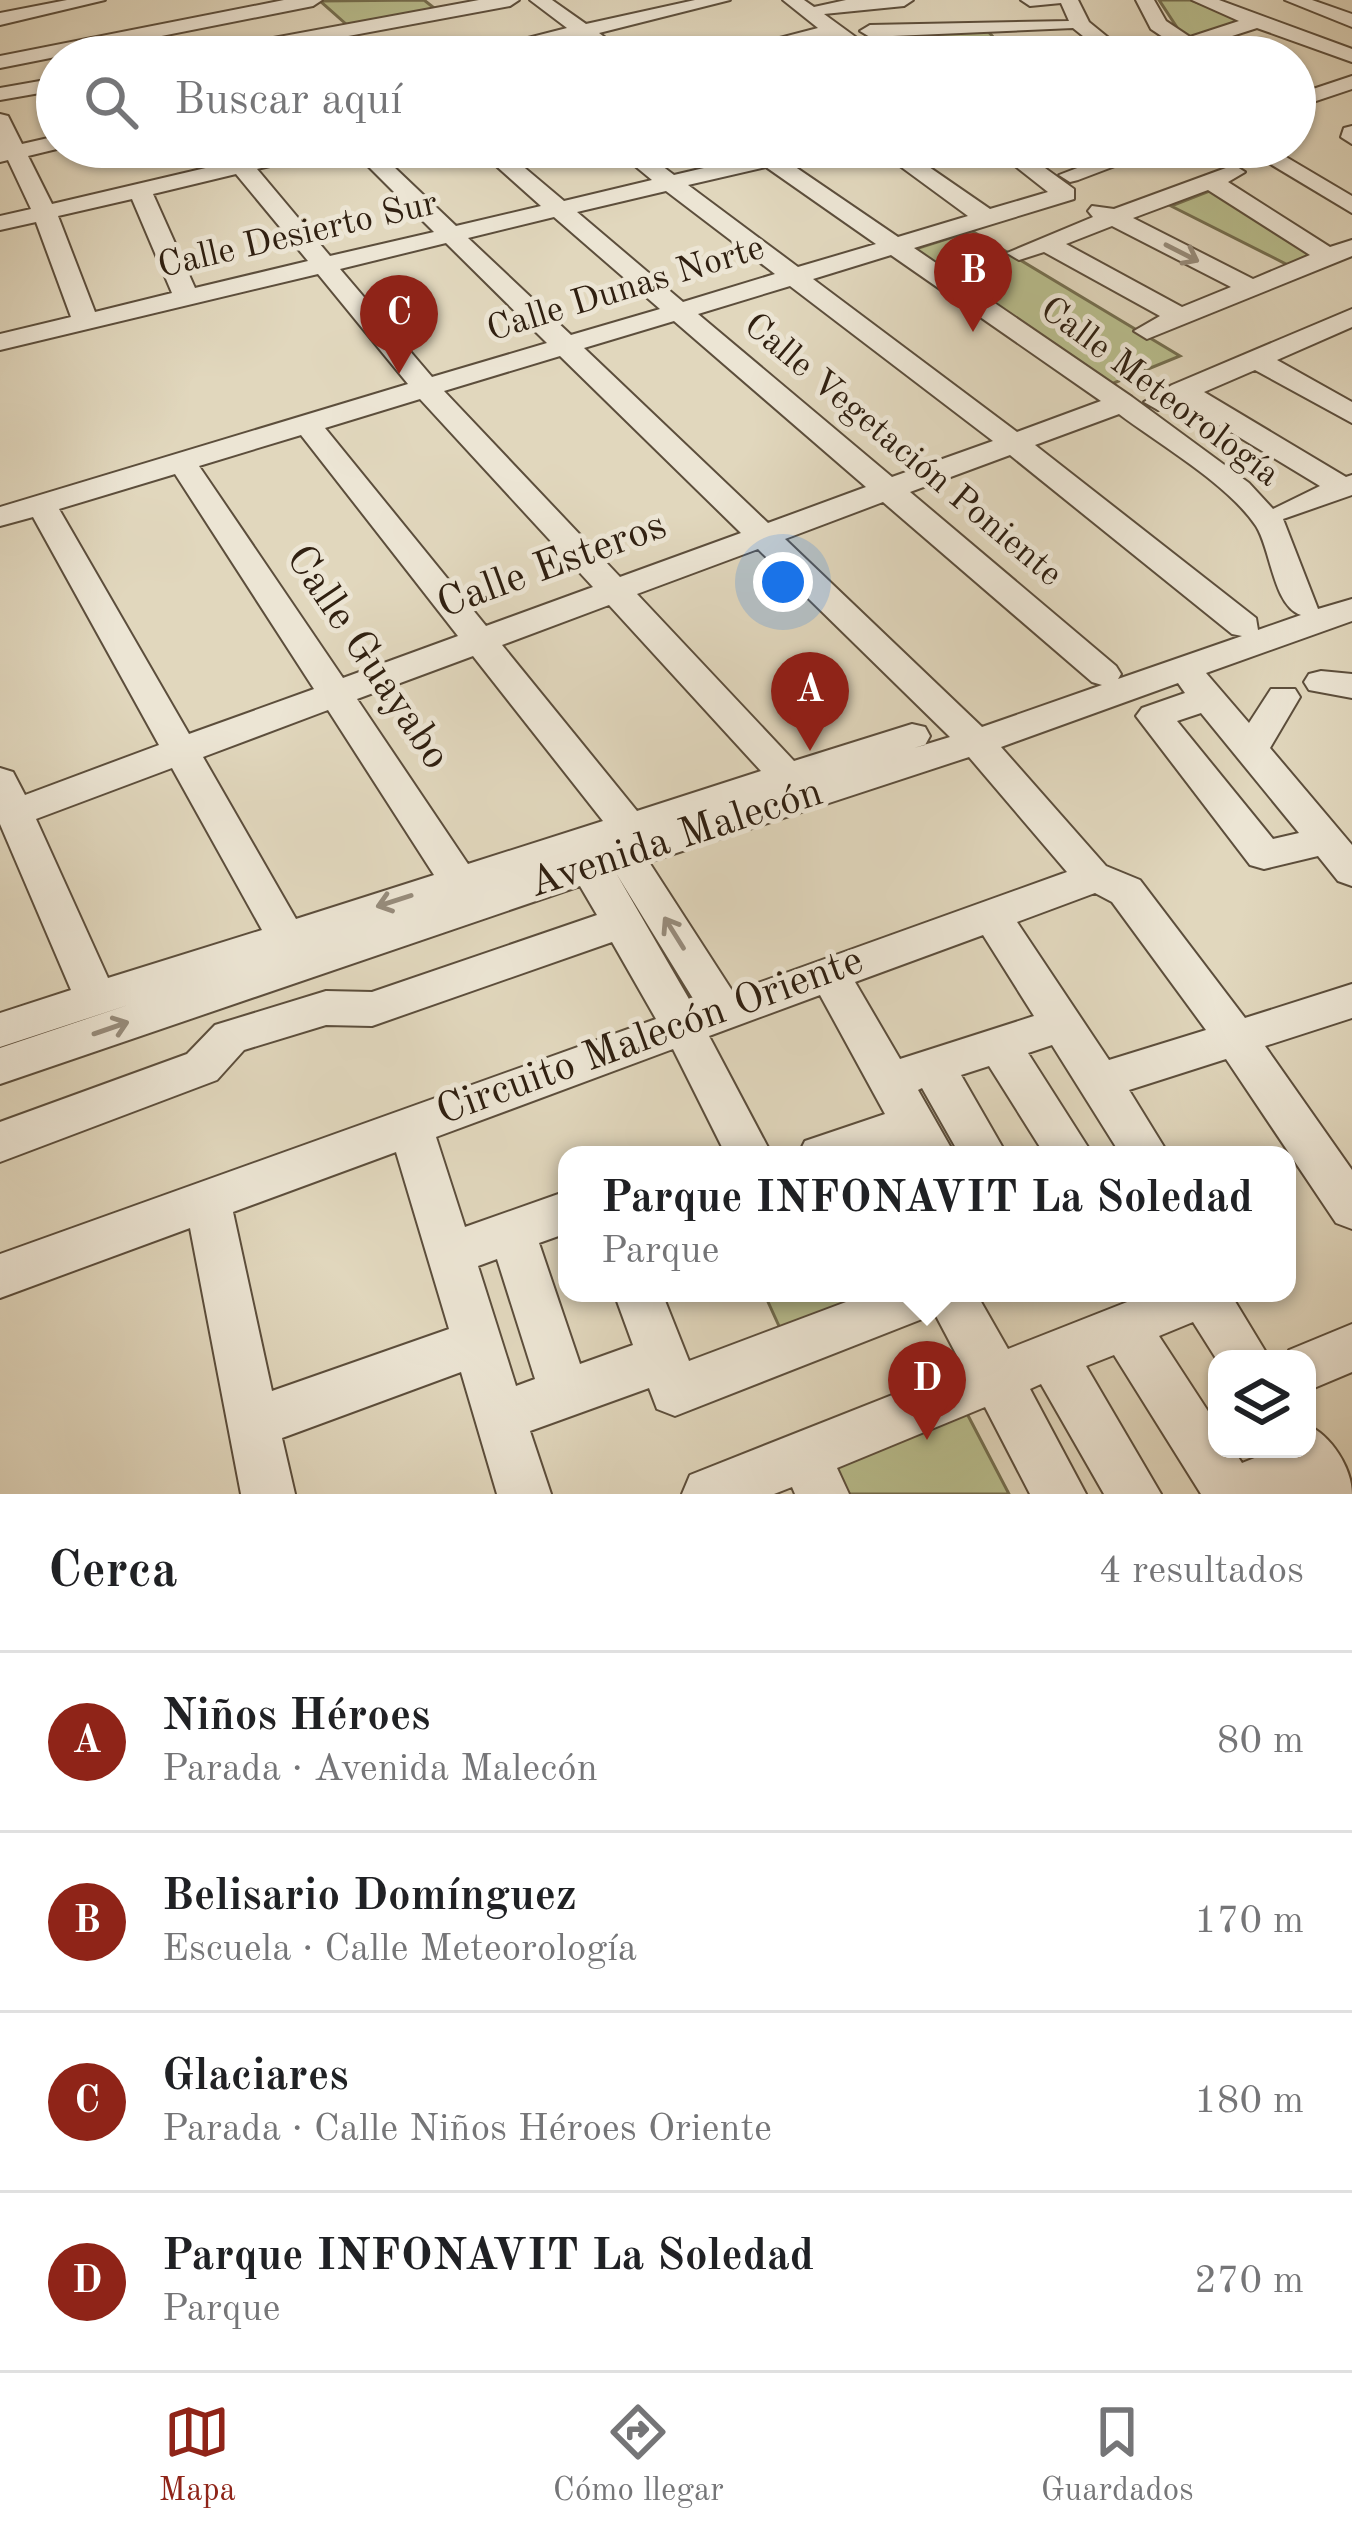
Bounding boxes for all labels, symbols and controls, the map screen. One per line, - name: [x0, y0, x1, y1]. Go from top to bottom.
- search box: [36, 36, 1316, 168]
- icon: search: [78, 69, 144, 135]
- text: Buscar aquí: [174, 79, 403, 124]
- street label: Calle Desierto Sur: [155, 186, 442, 286]
- street label: Calle Dunas Norte: [483, 231, 769, 349]
- pin: B: [934, 233, 1012, 332]
- one-way arrow: [1164, 242, 1200, 265]
- pin: C: [360, 275, 438, 374]
- street label: Calle Meteorología: [1033, 292, 1285, 494]
- street label: Calle Vegetación Poniente: [736, 308, 1068, 594]
- street label: Calle Esteros: [432, 505, 672, 627]
- street label: Calle Guayabo: [277, 539, 457, 777]
- your location: [753, 552, 813, 612]
- pin: A: [771, 652, 849, 751]
- street label: Avenida Malecón: [524, 772, 828, 906]
- one-way arrow: [376, 892, 414, 914]
- one-way arrow: [662, 917, 686, 951]
- street label: Circuito Malecón Oriente: [431, 940, 869, 1134]
- one-way arrow: [91, 1016, 129, 1038]
- popup: [558, 1146, 1296, 1302]
- text: Parque INFONAVIT La Soledad: [601, 1177, 1253, 1222]
- text: Parque: [601, 1232, 719, 1271]
- pin: D: [888, 1341, 966, 1440]
- map controls: [1208, 1350, 1316, 1458]
- button: layers: [1208, 1350, 1316, 1458]
- text: Cerca: [48, 1547, 178, 1598]
- text: 4 resultados: [1099, 1552, 1304, 1591]
- text: Niños Héroes: [162, 1695, 430, 1740]
- text: A: [72, 1722, 102, 1761]
- text: 80 m: [1217, 1722, 1304, 1761]
- text: Parada · Avenida Malecón: [162, 1750, 598, 1789]
- text: Belisario Domínguez: [162, 1875, 577, 1920]
- text: B: [73, 1902, 101, 1941]
- text: 170 m: [1194, 1902, 1304, 1941]
- text: Escuela · Calle Meteorología: [162, 1930, 637, 1969]
- text: Glaciares: [162, 2055, 348, 2100]
- text: C: [74, 2082, 100, 2121]
- text: 180 m: [1194, 2082, 1304, 2121]
- text: Parada · Calle Niños Héroes Oriente: [162, 2110, 772, 2149]
- text: Parque INFONAVIT La Soledad: [162, 2235, 814, 2280]
- text: D: [72, 2262, 102, 2301]
- text: 270 m: [1194, 2262, 1304, 2301]
- text: Parque: [162, 2290, 280, 2329]
- tab: Mapa: [159, 2399, 236, 2512]
- tab: Cómo llegar: [553, 2399, 724, 2512]
- tab: Guardados: [1041, 2399, 1193, 2512]

